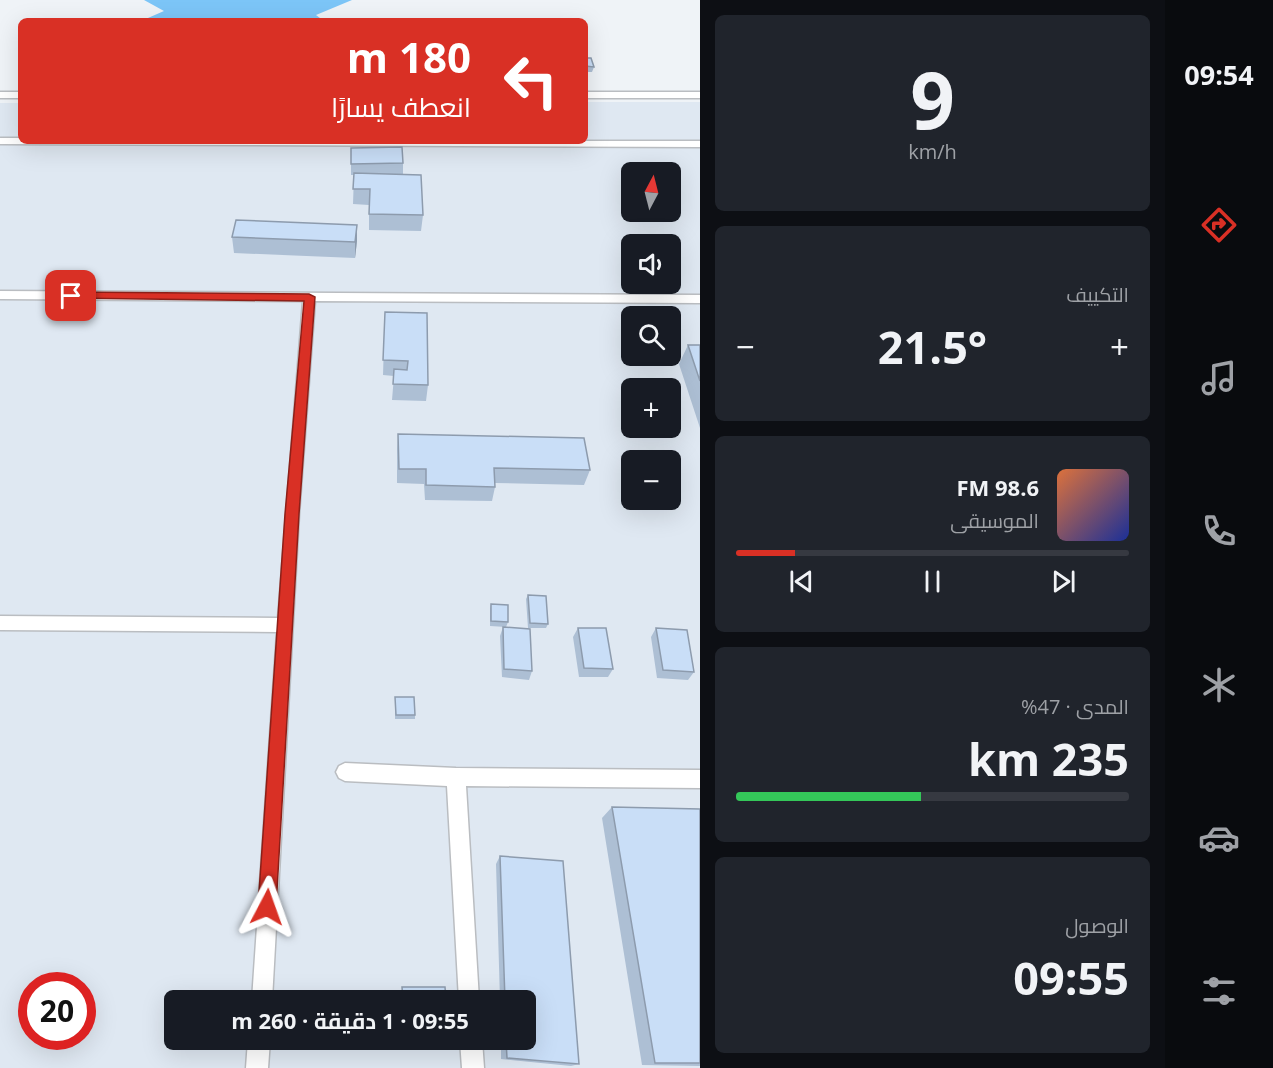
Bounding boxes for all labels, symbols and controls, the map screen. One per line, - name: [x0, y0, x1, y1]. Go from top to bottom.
- text: 180 m: [347, 28, 471, 85]
- icon: left: [492, 42, 570, 120]
- text: 9: [910, 46, 955, 152]
- text: 09:54: [1184, 56, 1254, 93]
- text: انعطف يسارًا: [331, 88, 471, 125]
- text: km/h: [908, 138, 957, 165]
- north arrow: [621, 162, 681, 222]
- map controls: [621, 162, 681, 510]
- icon: directions: [1198, 204, 1240, 246]
- button: sound: [621, 234, 681, 294]
- pin: [45, 270, 96, 321]
- icon: arrive: [54, 279, 87, 312]
- text: التكييف: [1066, 281, 1129, 308]
- button: search: [621, 306, 681, 366]
- text: 21.5°: [878, 316, 987, 377]
- text: −: [736, 324, 755, 369]
- text: +: [1110, 324, 1129, 369]
- icon: music: [1198, 357, 1240, 399]
- button: +: [621, 378, 681, 438]
- button: −: [621, 450, 681, 510]
- text: 98.6 FM: [956, 472, 1039, 502]
- text: الموسيقى: [950, 507, 1039, 534]
- icon: phone: [1198, 510, 1240, 552]
- icon: previous: [785, 565, 818, 598]
- icon: pause: [916, 565, 949, 598]
- icon: next: [1047, 565, 1080, 598]
- icon: climate: [1198, 664, 1240, 706]
- text: المدى · 47%: [1021, 693, 1129, 720]
- text: 235 km: [968, 728, 1129, 789]
- icon: car: [1198, 817, 1240, 859]
- position arrow: [235, 875, 299, 939]
- text: الوصول: [1065, 912, 1129, 939]
- text: 09:55: [1013, 947, 1129, 1008]
- icon: filters: [1198, 970, 1240, 1012]
- speed limit sign: 20: [18, 972, 96, 1050]
- text: 09:55 · 1 دقيقة · 260 m: [231, 1005, 469, 1035]

